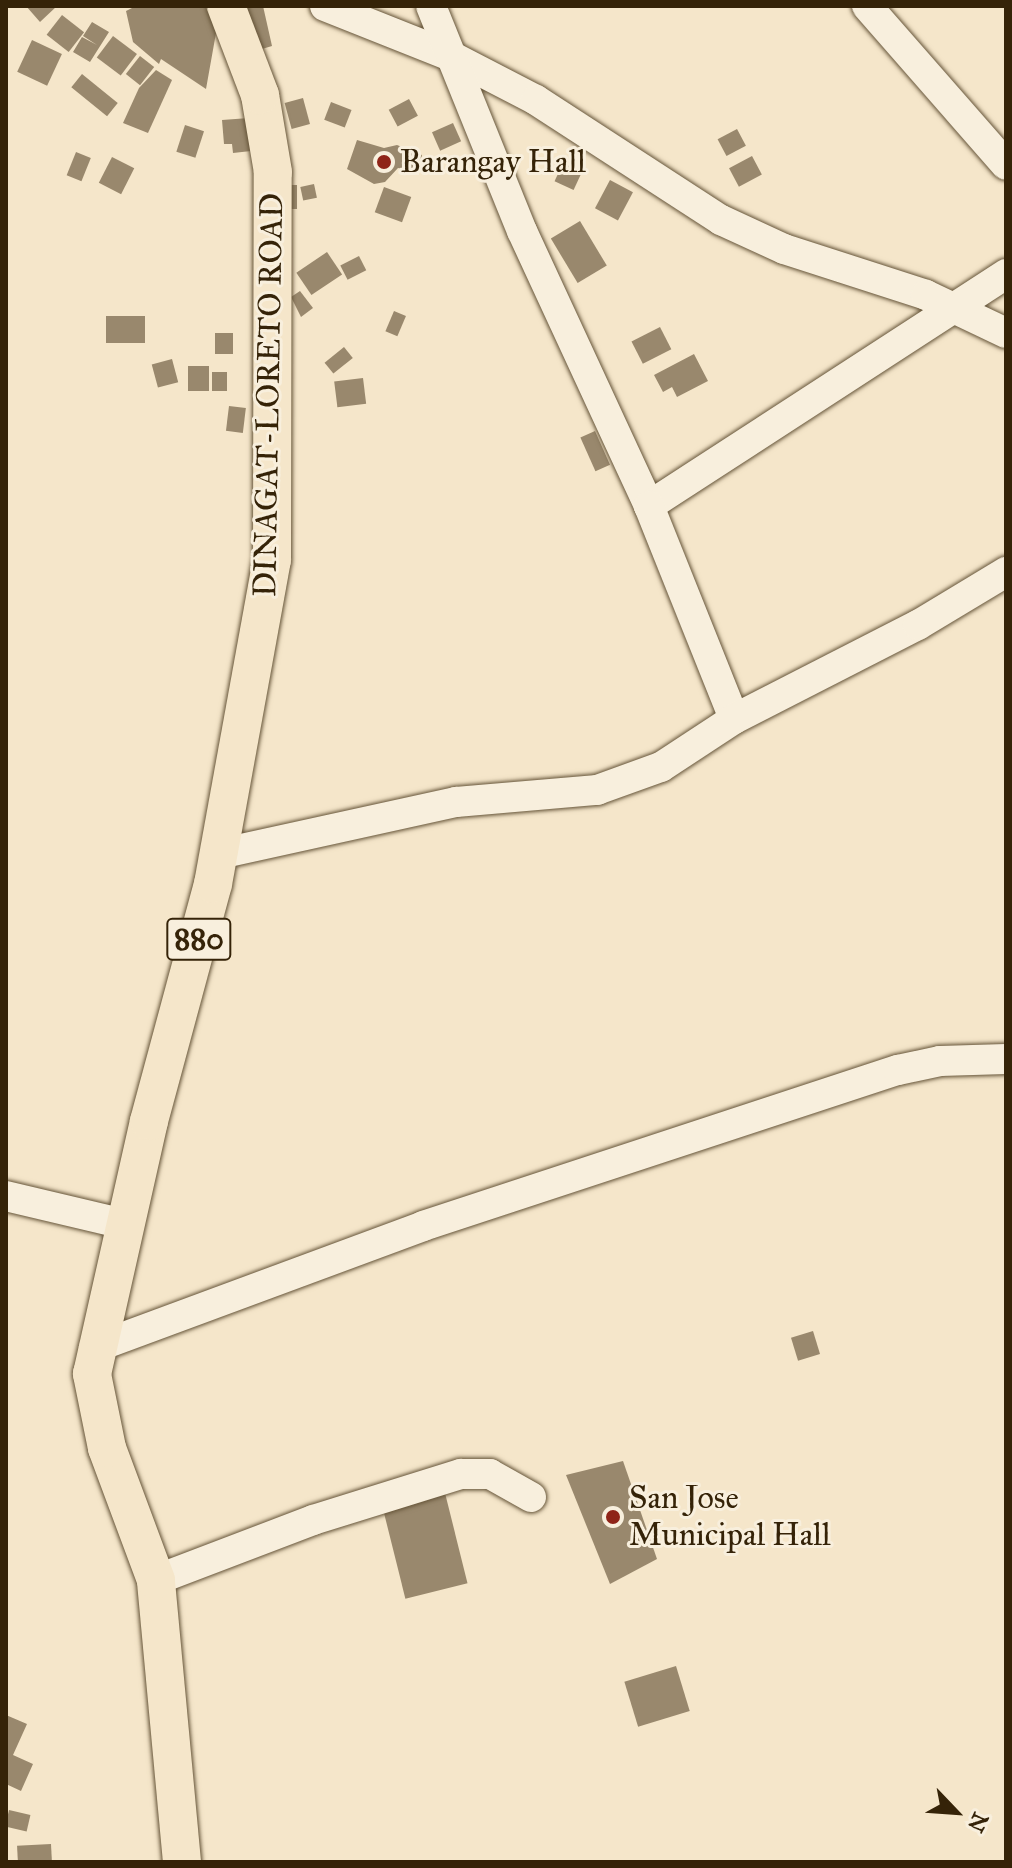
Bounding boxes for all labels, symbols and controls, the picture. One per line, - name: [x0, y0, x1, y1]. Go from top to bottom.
- place label: Barangay Hall: [400, 143, 586, 181]
- marker: Barangay Hall: [375, 153, 393, 171]
- street label: DINAGAT-LORETO ROAD: [246, 193, 292, 597]
- road number: 880: [165, 913, 233, 965]
- place label: San Jose Municipal Hall: [629, 1480, 831, 1555]
- marker: San Jose Municipal Hall: [604, 1508, 622, 1526]
- north arrow: [916, 1772, 996, 1852]
- text: N: [962, 1808, 994, 1837]

